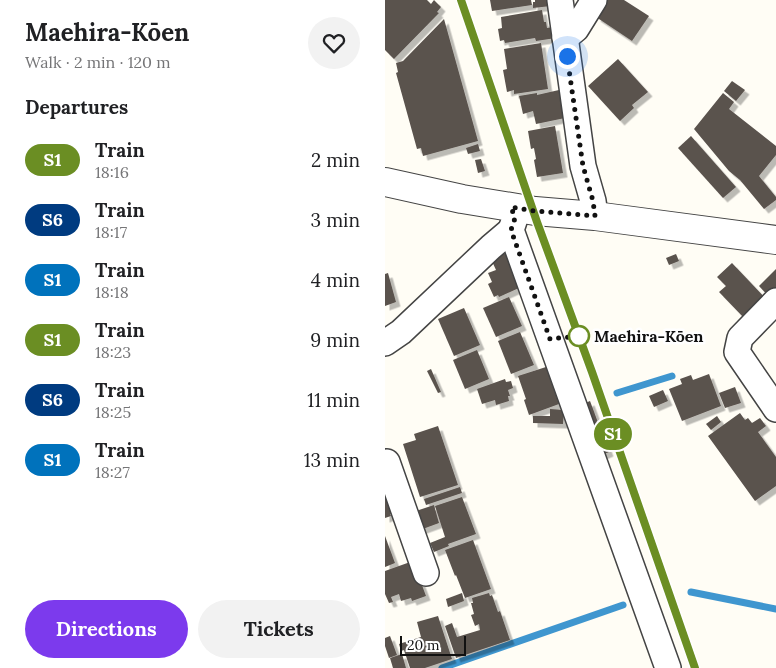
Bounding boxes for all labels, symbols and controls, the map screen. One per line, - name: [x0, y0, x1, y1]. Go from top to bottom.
- text: Maehira-Kōen: [25, 17, 189, 48]
- button: heart: [308, 17, 360, 69]
- your location: [555, 44, 580, 69]
- text: Walk · 2 min · 120 m: [25, 52, 171, 72]
- text: Departures: [25, 95, 128, 119]
- text: Train: [95, 138, 145, 162]
- text: S1: [43, 148, 62, 171]
- text: 2 min: [311, 148, 360, 172]
- text: 18:16: [95, 162, 129, 182]
- text: Train: [95, 198, 145, 222]
- text: S6: [42, 208, 63, 231]
- text: 3 min: [311, 208, 360, 232]
- text: 18:17: [95, 222, 127, 242]
- text: Train: [95, 258, 145, 282]
- text: S1: [43, 268, 62, 291]
- text: 4 min: [311, 268, 360, 292]
- text: 18:18: [95, 282, 129, 302]
- text: Train: [95, 318, 145, 342]
- marker: Maehira-Kōen: [568, 325, 590, 347]
- place label: Maehira-Kōen: [594, 326, 704, 346]
- text: S1: [43, 328, 62, 351]
- text: 9 min: [310, 328, 360, 352]
- text: 18:23: [95, 342, 131, 362]
- text: Train: [95, 378, 145, 402]
- text: S6: [42, 388, 63, 411]
- text: 11 min: [307, 388, 360, 412]
- text: 18:25: [95, 402, 131, 422]
- line badge: S1: [591, 418, 635, 450]
- text: S1: [604, 422, 622, 445]
- text: Train: [95, 438, 145, 462]
- text: S1: [43, 448, 62, 471]
- text: 13 min: [304, 448, 360, 472]
- text: 18:27: [95, 462, 130, 482]
- button: Directions: [25, 600, 188, 658]
- button: Tickets: [198, 600, 360, 658]
- scale bar: [400, 633, 466, 656]
- text: 20 m: [407, 636, 439, 654]

